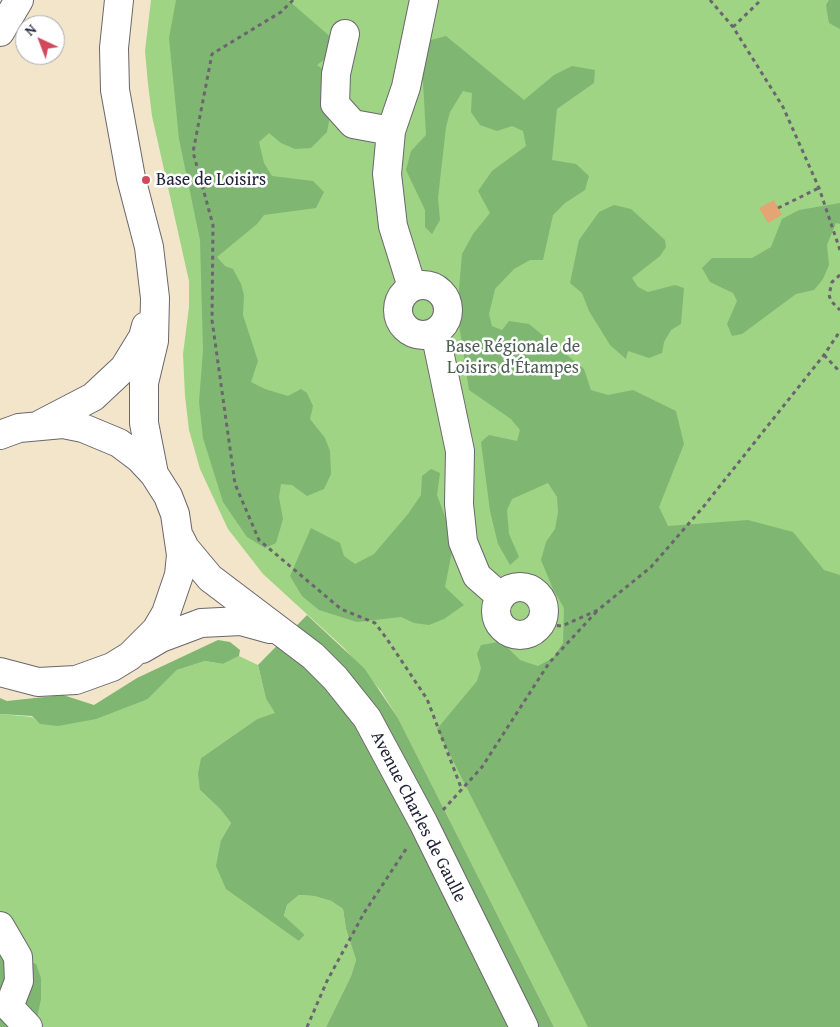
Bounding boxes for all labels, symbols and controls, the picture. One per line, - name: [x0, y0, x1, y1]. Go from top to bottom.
- north arrow: [15, 15, 65, 65]
- text: N: [20, 19, 41, 40]
- place label: Base de Loisirs: [156, 169, 266, 191]
- marker: Base de Loisirs: [140, 174, 152, 186]
- park label: Base Régionale de Loisirs d'Étampes: [446, 336, 580, 378]
- street label: Avenue Charles de Gaulle: [365, 728, 471, 906]

